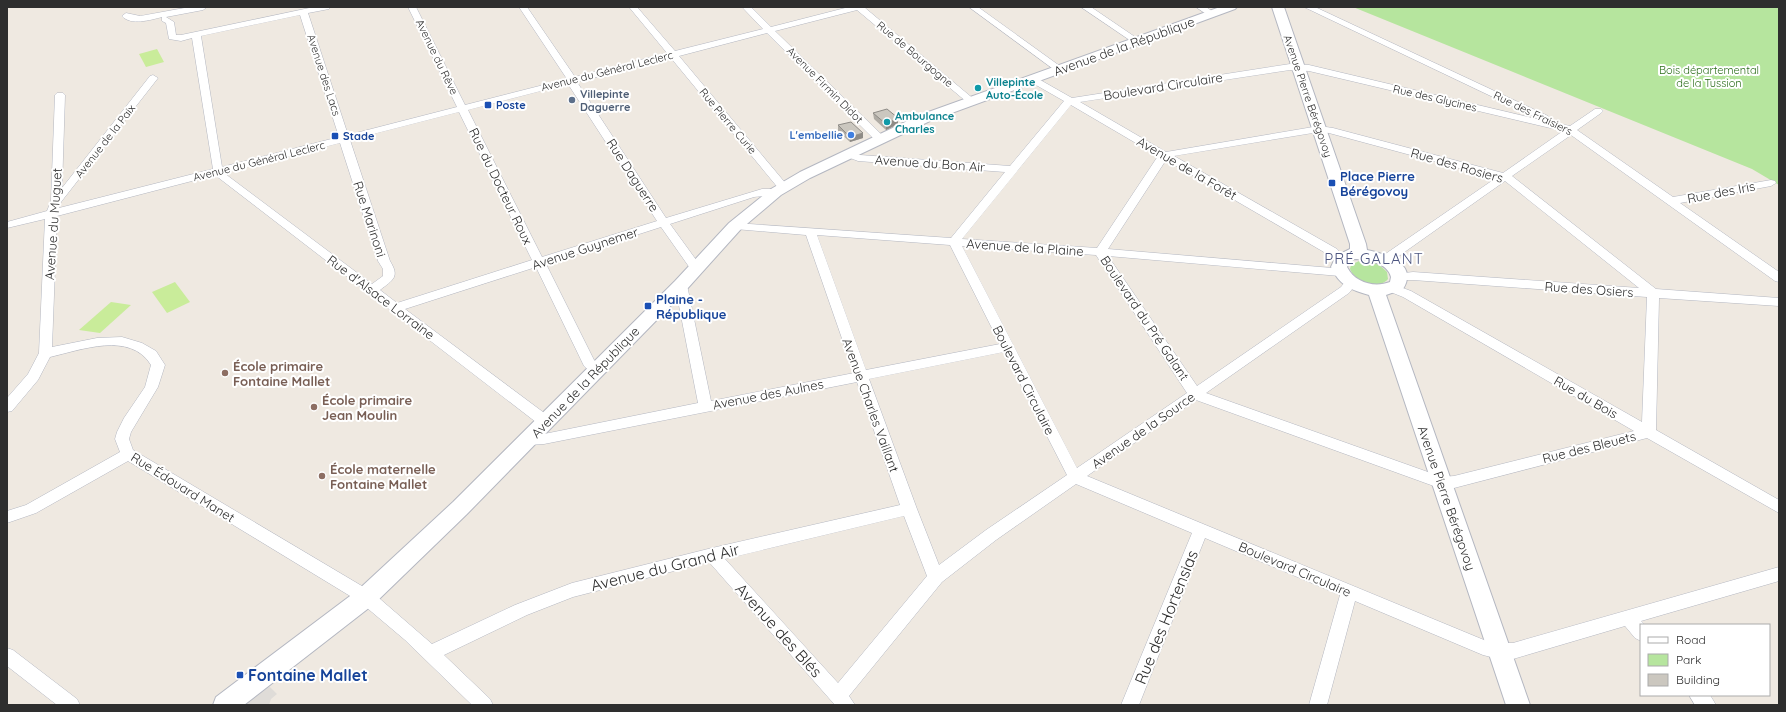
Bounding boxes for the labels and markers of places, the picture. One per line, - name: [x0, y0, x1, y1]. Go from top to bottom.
- place label: Villepinte Auto-École: [986, 75, 1044, 102]
- marker: Villepinte Auto-École: [973, 83, 983, 93]
- place label: Villepinte Daguerre: [580, 87, 631, 114]
- marker: Villepinte Daguerre: [567, 95, 577, 105]
- place label: Poste: [496, 98, 526, 112]
- marker: Poste: [483, 100, 493, 110]
- place label: Ambulance Charles: [895, 109, 955, 136]
- marker: Ambulance Charles: [882, 117, 892, 127]
- place label: L'embellie: [789, 128, 844, 142]
- place label: Stade: [343, 129, 375, 143]
- marker: L'embellie: [846, 130, 856, 140]
- marker: Stade: [330, 131, 340, 141]
- place label: Place Pierre Bérégovoy: [1340, 168, 1415, 199]
- marker: Place Pierre Bérégovoy: [1327, 178, 1337, 188]
- place label: Plaine - République: [656, 291, 727, 322]
- marker: Plaine - République: [643, 301, 653, 311]
- place label: École primaire Fontaine Mallet: [233, 358, 330, 389]
- marker: École primaire Fontaine Mallet: [220, 368, 230, 378]
- place label: École primaire Jean Moulin: [322, 392, 412, 423]
- marker: École primaire Jean Moulin: [309, 402, 319, 412]
- place label: École maternelle Fontaine Mallet: [330, 461, 436, 492]
- marker: École maternelle Fontaine Mallet: [317, 471, 327, 481]
- place label: Fontaine Mallet: [248, 665, 368, 685]
- marker: Fontaine Mallet: [235, 670, 245, 680]

